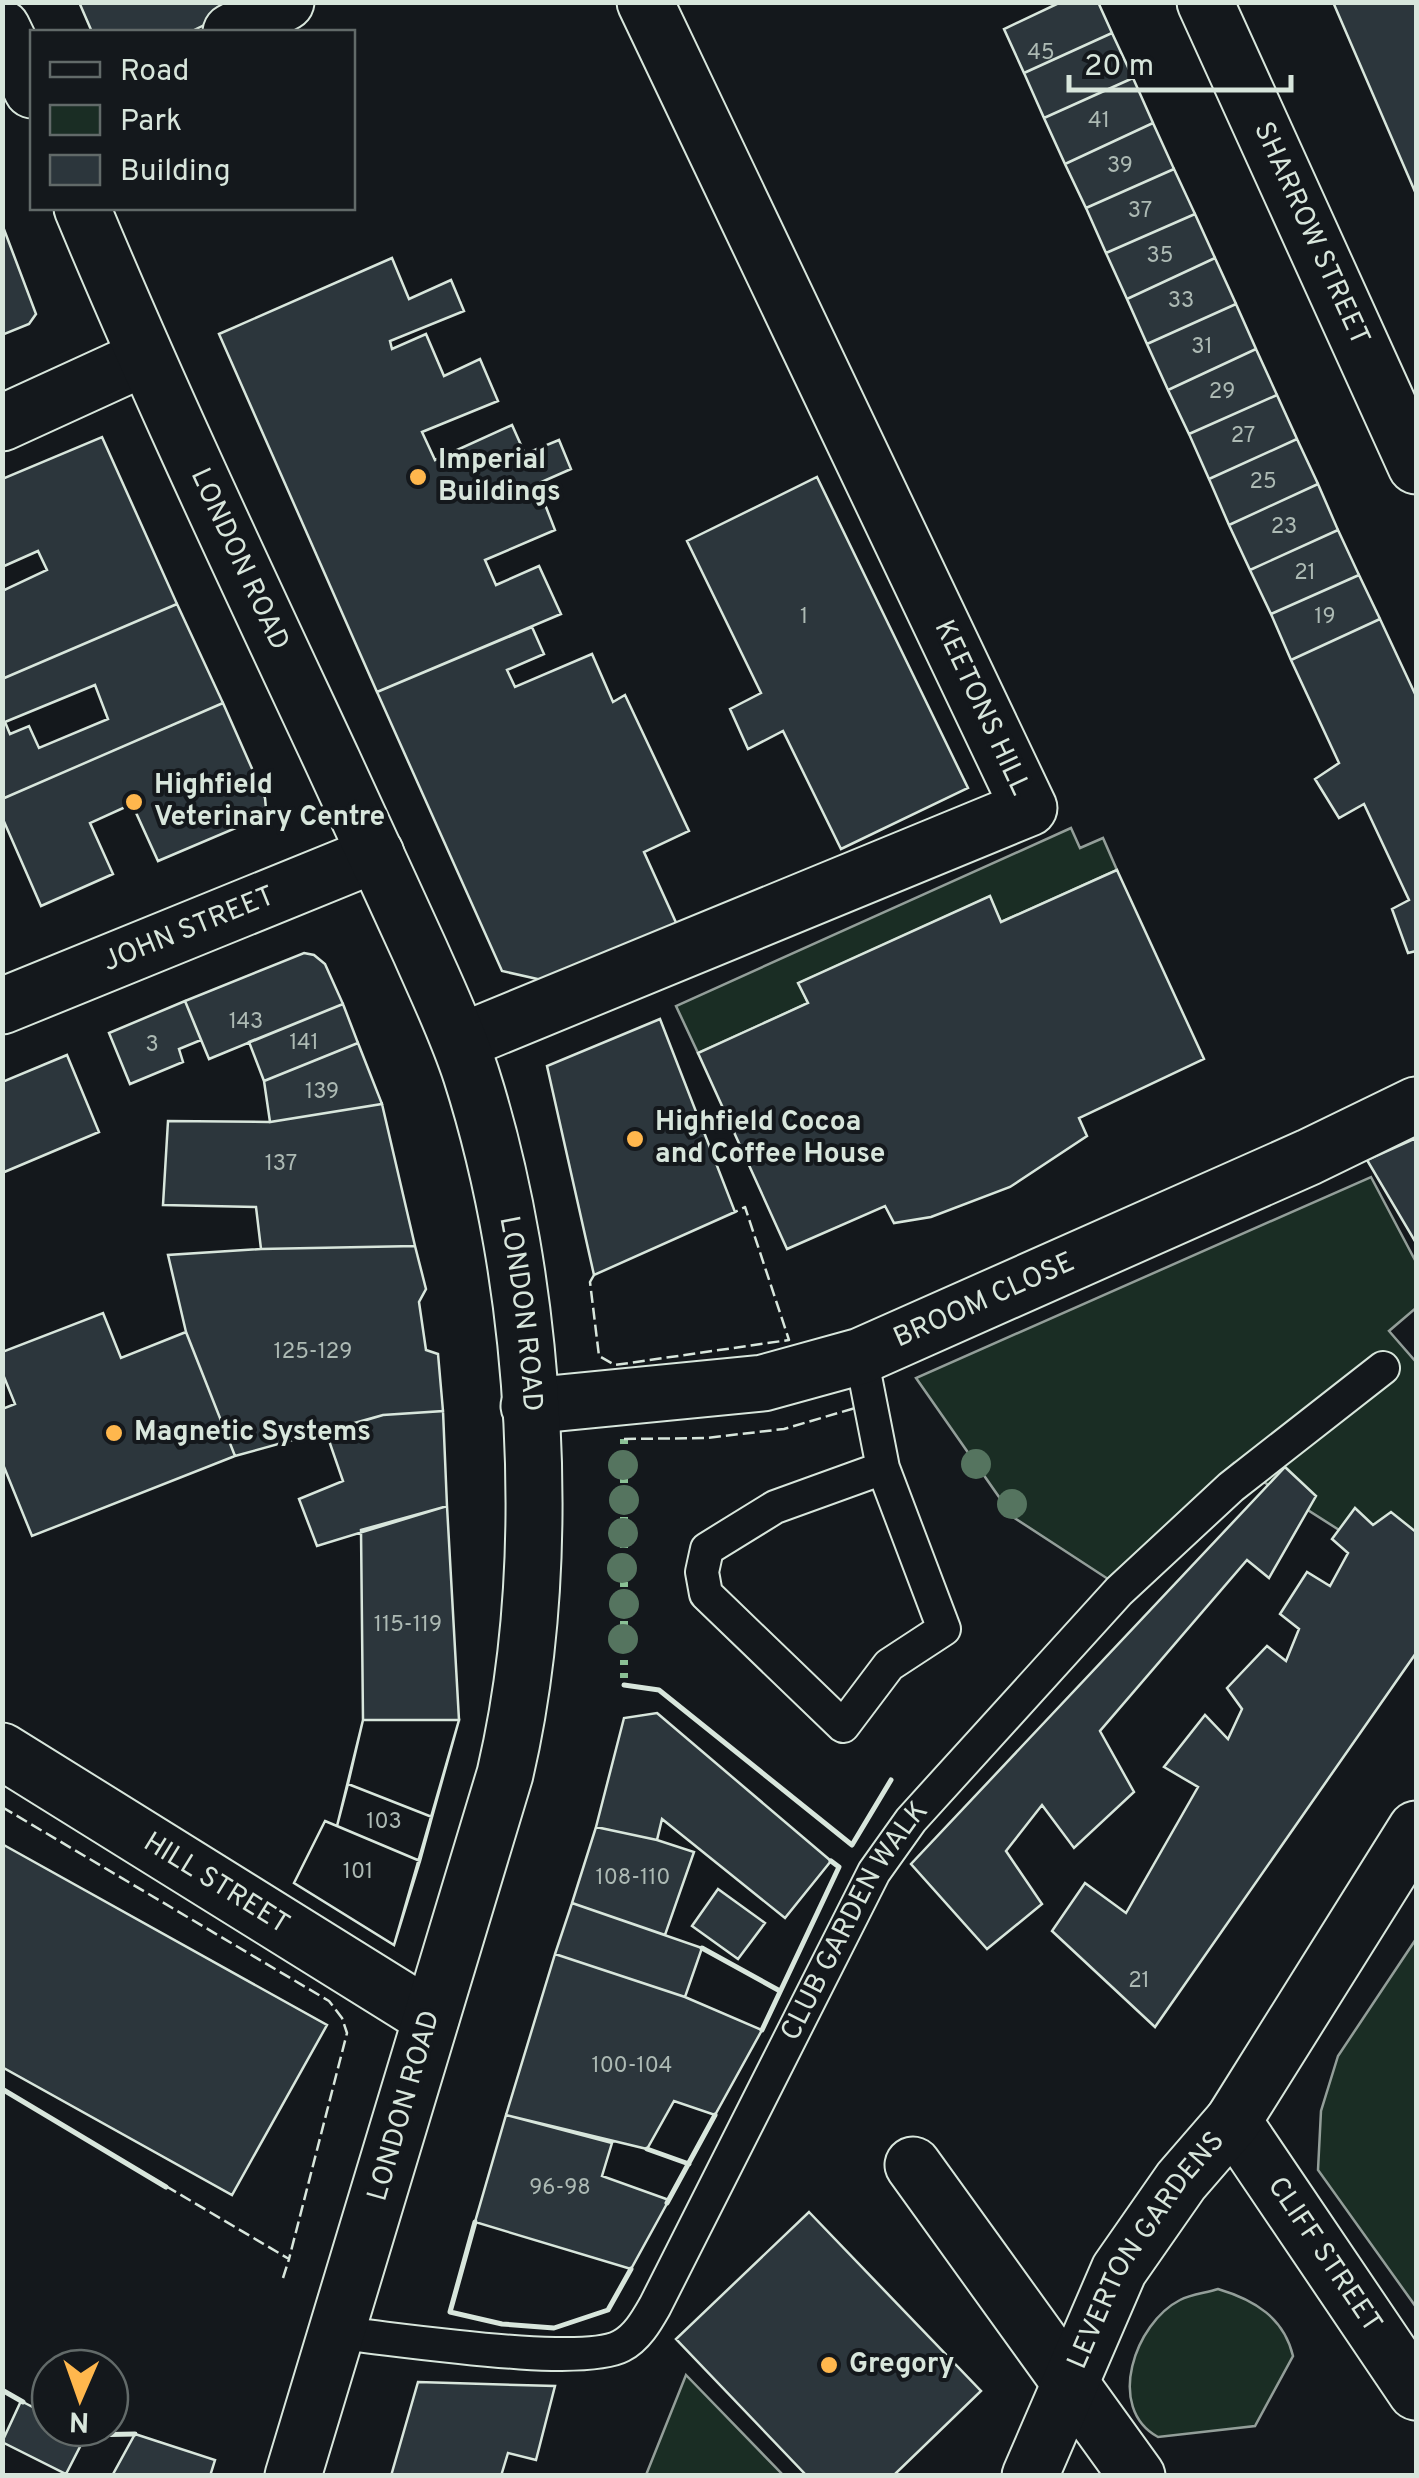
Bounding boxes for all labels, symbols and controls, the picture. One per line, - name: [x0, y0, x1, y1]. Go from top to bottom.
- legend: [30, 30, 355, 210]
- scale bar: [1069, 30, 1292, 92]
- house number: 45: [1027, 40, 1055, 67]
- text: 20 m: [1084, 49, 1154, 86]
- text: Road: [120, 54, 189, 91]
- text: Park: [120, 104, 182, 141]
- house number: 41: [1088, 108, 1110, 135]
- street label: SHARROW STREET: [1244, 117, 1377, 351]
- house number: 39: [1107, 153, 1133, 180]
- text: Building: [120, 154, 231, 191]
- house number: 37: [1128, 198, 1152, 225]
- house number: 35: [1147, 243, 1173, 270]
- house number: 33: [1168, 288, 1194, 315]
- house number: 31: [1191, 334, 1213, 361]
- house number: 29: [1209, 379, 1235, 406]
- house number: 27: [1231, 423, 1255, 450]
- place label: Imperial Buildings: [438, 443, 561, 511]
- street label: LONDON ROAD: [181, 463, 296, 657]
- marker: Imperial Buildings: [407, 466, 429, 488]
- house number: 25: [1249, 469, 1277, 496]
- house number: 23: [1271, 514, 1297, 541]
- house number: 21: [1294, 560, 1316, 587]
- house number: 1: [800, 604, 808, 631]
- house number: 19: [1314, 604, 1336, 631]
- street label: KEETONS HILL: [925, 615, 1037, 801]
- place label: Highfield Veterinary Centre: [154, 768, 385, 836]
- marker: Highfield Veterinary Centre: [123, 791, 145, 813]
- street label: JOHN STREET: [98, 879, 280, 981]
- house number: 143: [229, 1009, 263, 1036]
- house number: 141: [289, 1030, 319, 1057]
- house number: 3: [145, 1032, 159, 1059]
- house number: 139: [305, 1079, 339, 1106]
- place label: Highfield Cocoa and Coffee House: [655, 1105, 885, 1173]
- marker: Highfield Cocoa and Coffee House: [624, 1128, 646, 1150]
- house number: 137: [265, 1151, 297, 1178]
- street label: LONDON ROAD: [489, 1213, 549, 1413]
- street label: BROOM CLOSE: [888, 1245, 1081, 1357]
- house number: 125-129: [274, 1339, 352, 1366]
- place label: Magnetic Systems: [134, 1415, 371, 1451]
- marker: Magnetic Systems: [103, 1422, 125, 1444]
- house number: 115-119: [374, 1612, 442, 1639]
- street label: CLUB GARDEN WALK: [774, 1794, 937, 2047]
- house number: 103: [366, 1809, 402, 1836]
- street label: HILL STREET: [136, 1825, 296, 1943]
- house number: 101: [343, 1859, 373, 1886]
- house number: 108-110: [596, 1865, 670, 1892]
- house number: 21: [1128, 1968, 1150, 1995]
- street label: LONDON ROAD: [361, 2006, 449, 2206]
- house number: 100-104: [591, 2053, 673, 2080]
- street label: LEVERTON GARDENS: [1060, 2124, 1233, 2375]
- street label: CLIFF STREET: [1258, 2171, 1389, 2340]
- house number: 96-98: [529, 2175, 591, 2202]
- place label: Gregory: [849, 2347, 955, 2383]
- north arrow: [30, 2348, 130, 2448]
- marker: Gregory: [818, 2354, 840, 2376]
- text: N: [69, 2402, 90, 2438]

